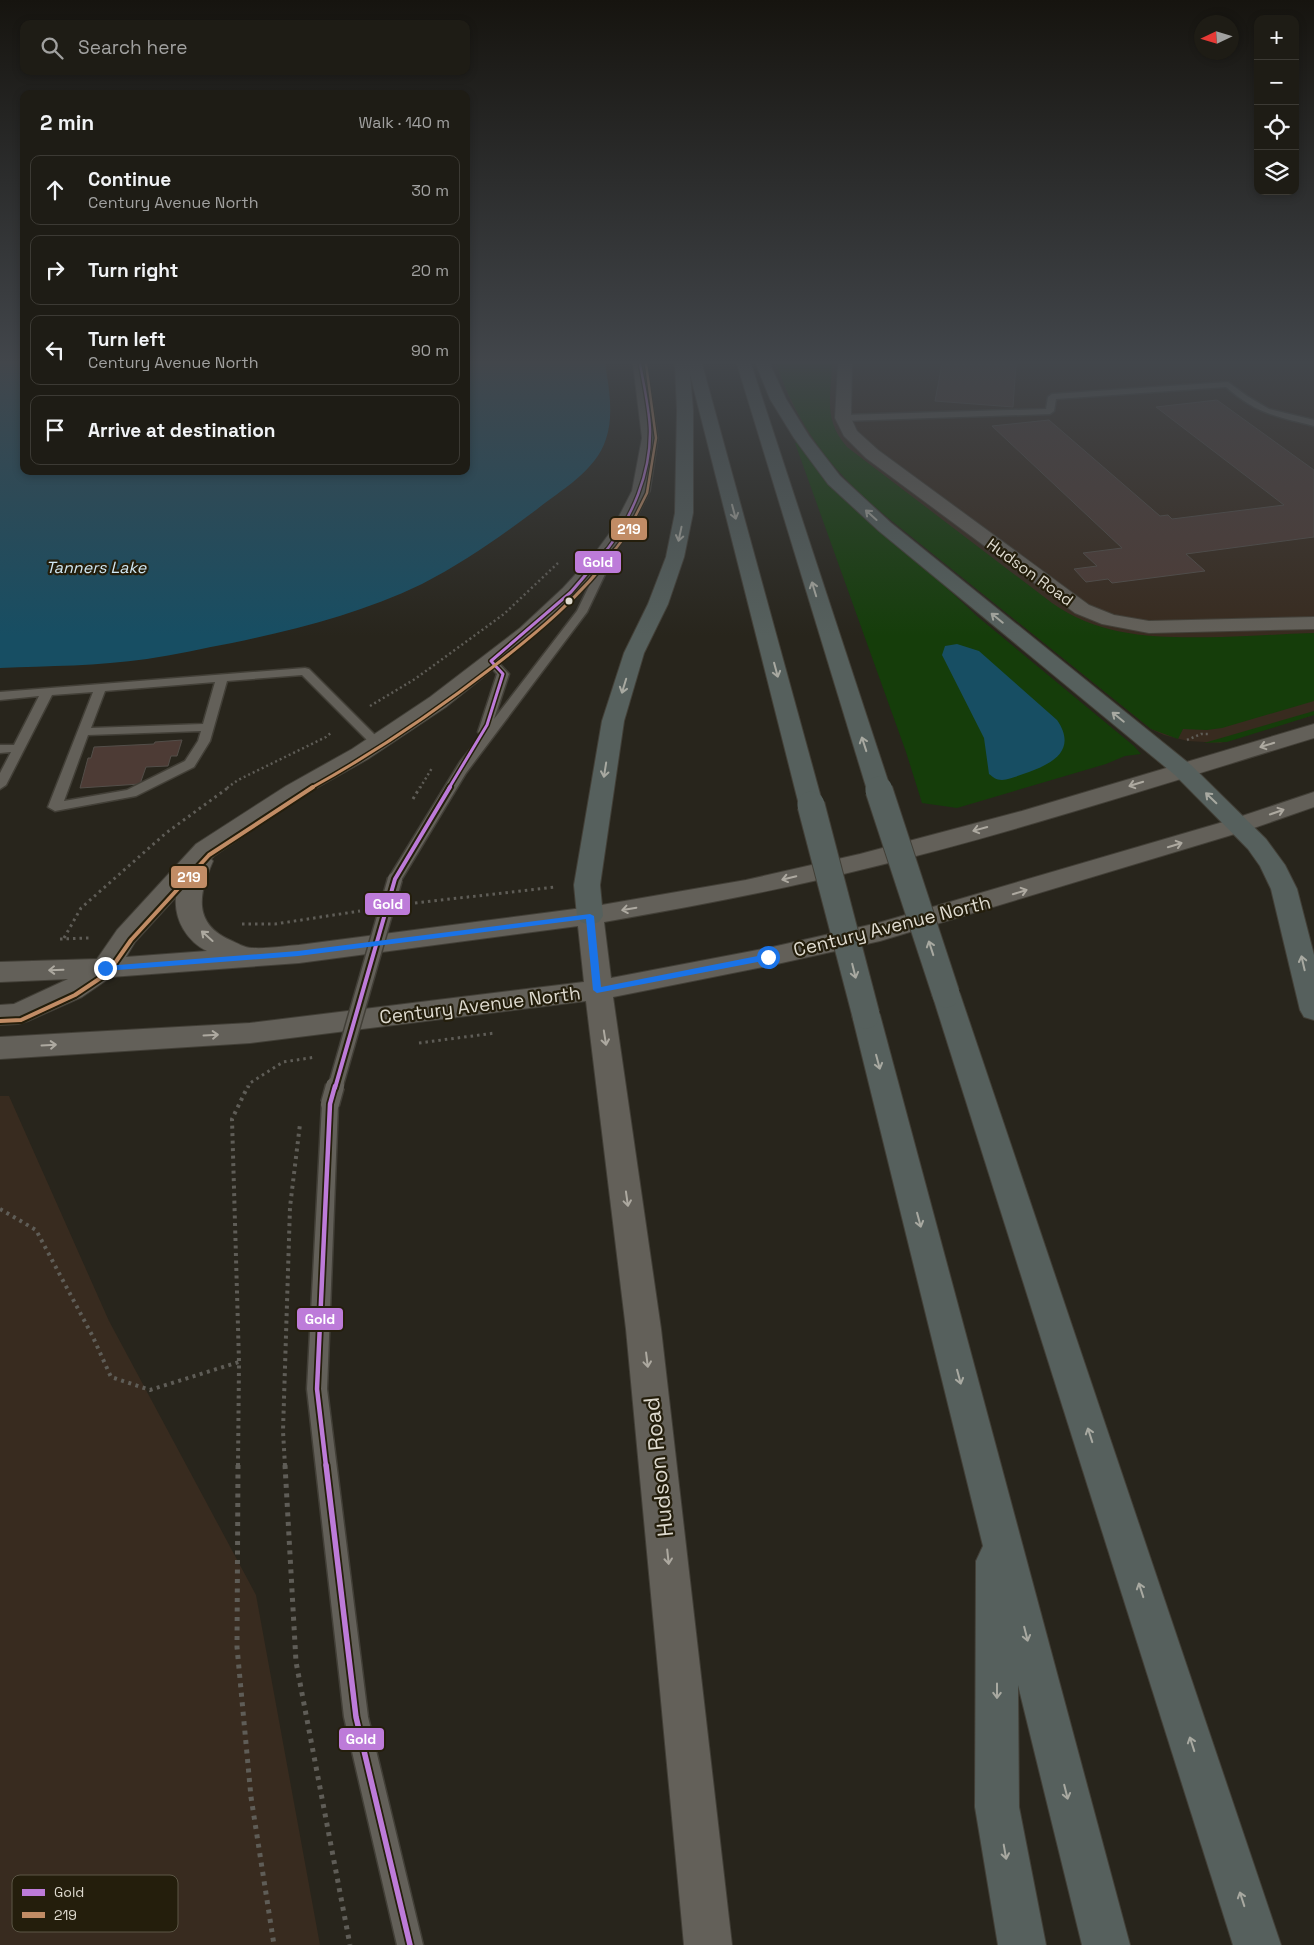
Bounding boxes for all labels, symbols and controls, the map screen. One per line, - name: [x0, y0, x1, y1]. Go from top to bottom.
- north arrow: [1194, 15, 1239, 60]
- map controls: [1254, 15, 1299, 195]
- button: +: [1254, 15, 1299, 60]
- search box: [20, 20, 470, 75]
- icon: search: [38, 34, 66, 62]
- text: Search here: [78, 35, 188, 60]
- button: −: [1254, 60, 1299, 105]
- button: locate: [1254, 105, 1299, 150]
- text: 2 min: [40, 109, 94, 136]
- text: Walk · 140 m: [358, 112, 450, 133]
- button: layers: [1254, 150, 1299, 195]
- text: Continue: [88, 167, 171, 192]
- icon: ahead: [41, 176, 69, 204]
- text: 30 m: [411, 180, 449, 201]
- text: Century Avenue North: [88, 192, 259, 213]
- icon: right: [41, 256, 69, 284]
- text: Turn right: [88, 258, 178, 283]
- text: 20 m: [411, 260, 449, 281]
- text: Turn left: [88, 327, 166, 352]
- icon: left: [41, 336, 69, 364]
- text: 90 m: [411, 340, 449, 361]
- text: Century Avenue North: [88, 352, 259, 373]
- icon: arrive: [41, 416, 69, 444]
- text: Arrive at destination: [88, 418, 276, 443]
- one-way arrow: [730, 504, 739, 520]
- one-way arrow: [865, 509, 878, 520]
- line badge: 219: [610, 517, 648, 541]
- text: 219: [617, 520, 641, 538]
- one-way arrow: [675, 526, 684, 542]
- street label: Hudson Road: [983, 533, 1077, 611]
- line badge: Gold: [574, 550, 622, 574]
- text: Gold: [583, 553, 613, 571]
- water label: Tanners Lake: [46, 557, 147, 578]
- one-way arrow: [809, 581, 819, 597]
- unlabelled marker: [564, 596, 574, 606]
- one-way arrow: [991, 613, 1004, 624]
- one-way arrow: [771, 661, 781, 677]
- one-way arrow: [619, 678, 628, 694]
- one-way arrow: [1112, 712, 1125, 723]
- one-way arrow: [859, 736, 868, 752]
- one-way arrow: [1260, 740, 1276, 750]
- one-way arrow: [600, 761, 610, 777]
- one-way arrow: [1129, 780, 1145, 790]
- one-way arrow: [1205, 791, 1217, 804]
- one-way arrow: [1268, 806, 1284, 816]
- one-way arrow: [973, 825, 989, 834]
- one-way arrow: [1167, 839, 1183, 849]
- line badge: 219: [170, 865, 208, 889]
- text: 219: [177, 868, 201, 886]
- one-way arrow: [781, 874, 797, 883]
- one-way arrow: [1011, 887, 1027, 896]
- street label: Century Avenue North: [791, 889, 993, 963]
- line badge: Gold: [364, 892, 411, 916]
- text: Gold: [373, 895, 403, 913]
- one-way arrow: [622, 905, 638, 914]
- one-way arrow: [201, 930, 213, 942]
- one-way arrow: [925, 940, 935, 956]
- route start: [757, 946, 780, 969]
- one-way arrow: [1298, 955, 1307, 971]
- route end: [94, 957, 117, 980]
- one-way arrow: [850, 962, 859, 978]
- one-way arrow: [48, 965, 64, 975]
- street label: Century Avenue North: [378, 980, 582, 1030]
- one-way arrow: [600, 1030, 610, 1046]
- one-way arrow: [203, 1031, 219, 1040]
- one-way arrow: [40, 1041, 56, 1050]
- one-way arrow: [874, 1054, 883, 1070]
- one-way arrow: [622, 1191, 632, 1207]
- one-way arrow: [914, 1211, 924, 1227]
- line badge: Gold: [296, 1307, 344, 1331]
- text: Gold: [305, 1310, 335, 1328]
- one-way arrow: [642, 1352, 652, 1368]
- one-way arrow: [955, 1368, 965, 1384]
- street label: Hudson Road: [637, 1396, 679, 1538]
- one-way arrow: [1085, 1428, 1095, 1444]
- one-way arrow: [663, 1549, 673, 1565]
- one-way arrow: [1136, 1583, 1145, 1598]
- one-way arrow: [1022, 1626, 1031, 1642]
- one-way arrow: [992, 1682, 1002, 1698]
- line badge: Gold: [338, 1727, 385, 1751]
- text: Gold: [346, 1730, 376, 1748]
- one-way arrow: [1186, 1737, 1196, 1753]
- one-way arrow: [1062, 1783, 1071, 1799]
- one-way arrow: [1001, 1844, 1011, 1860]
- legend: [12, 1875, 178, 1932]
- text: Gold: [54, 1883, 84, 1901]
- one-way arrow: [1237, 1891, 1247, 1907]
- text: 219: [54, 1906, 77, 1924]

